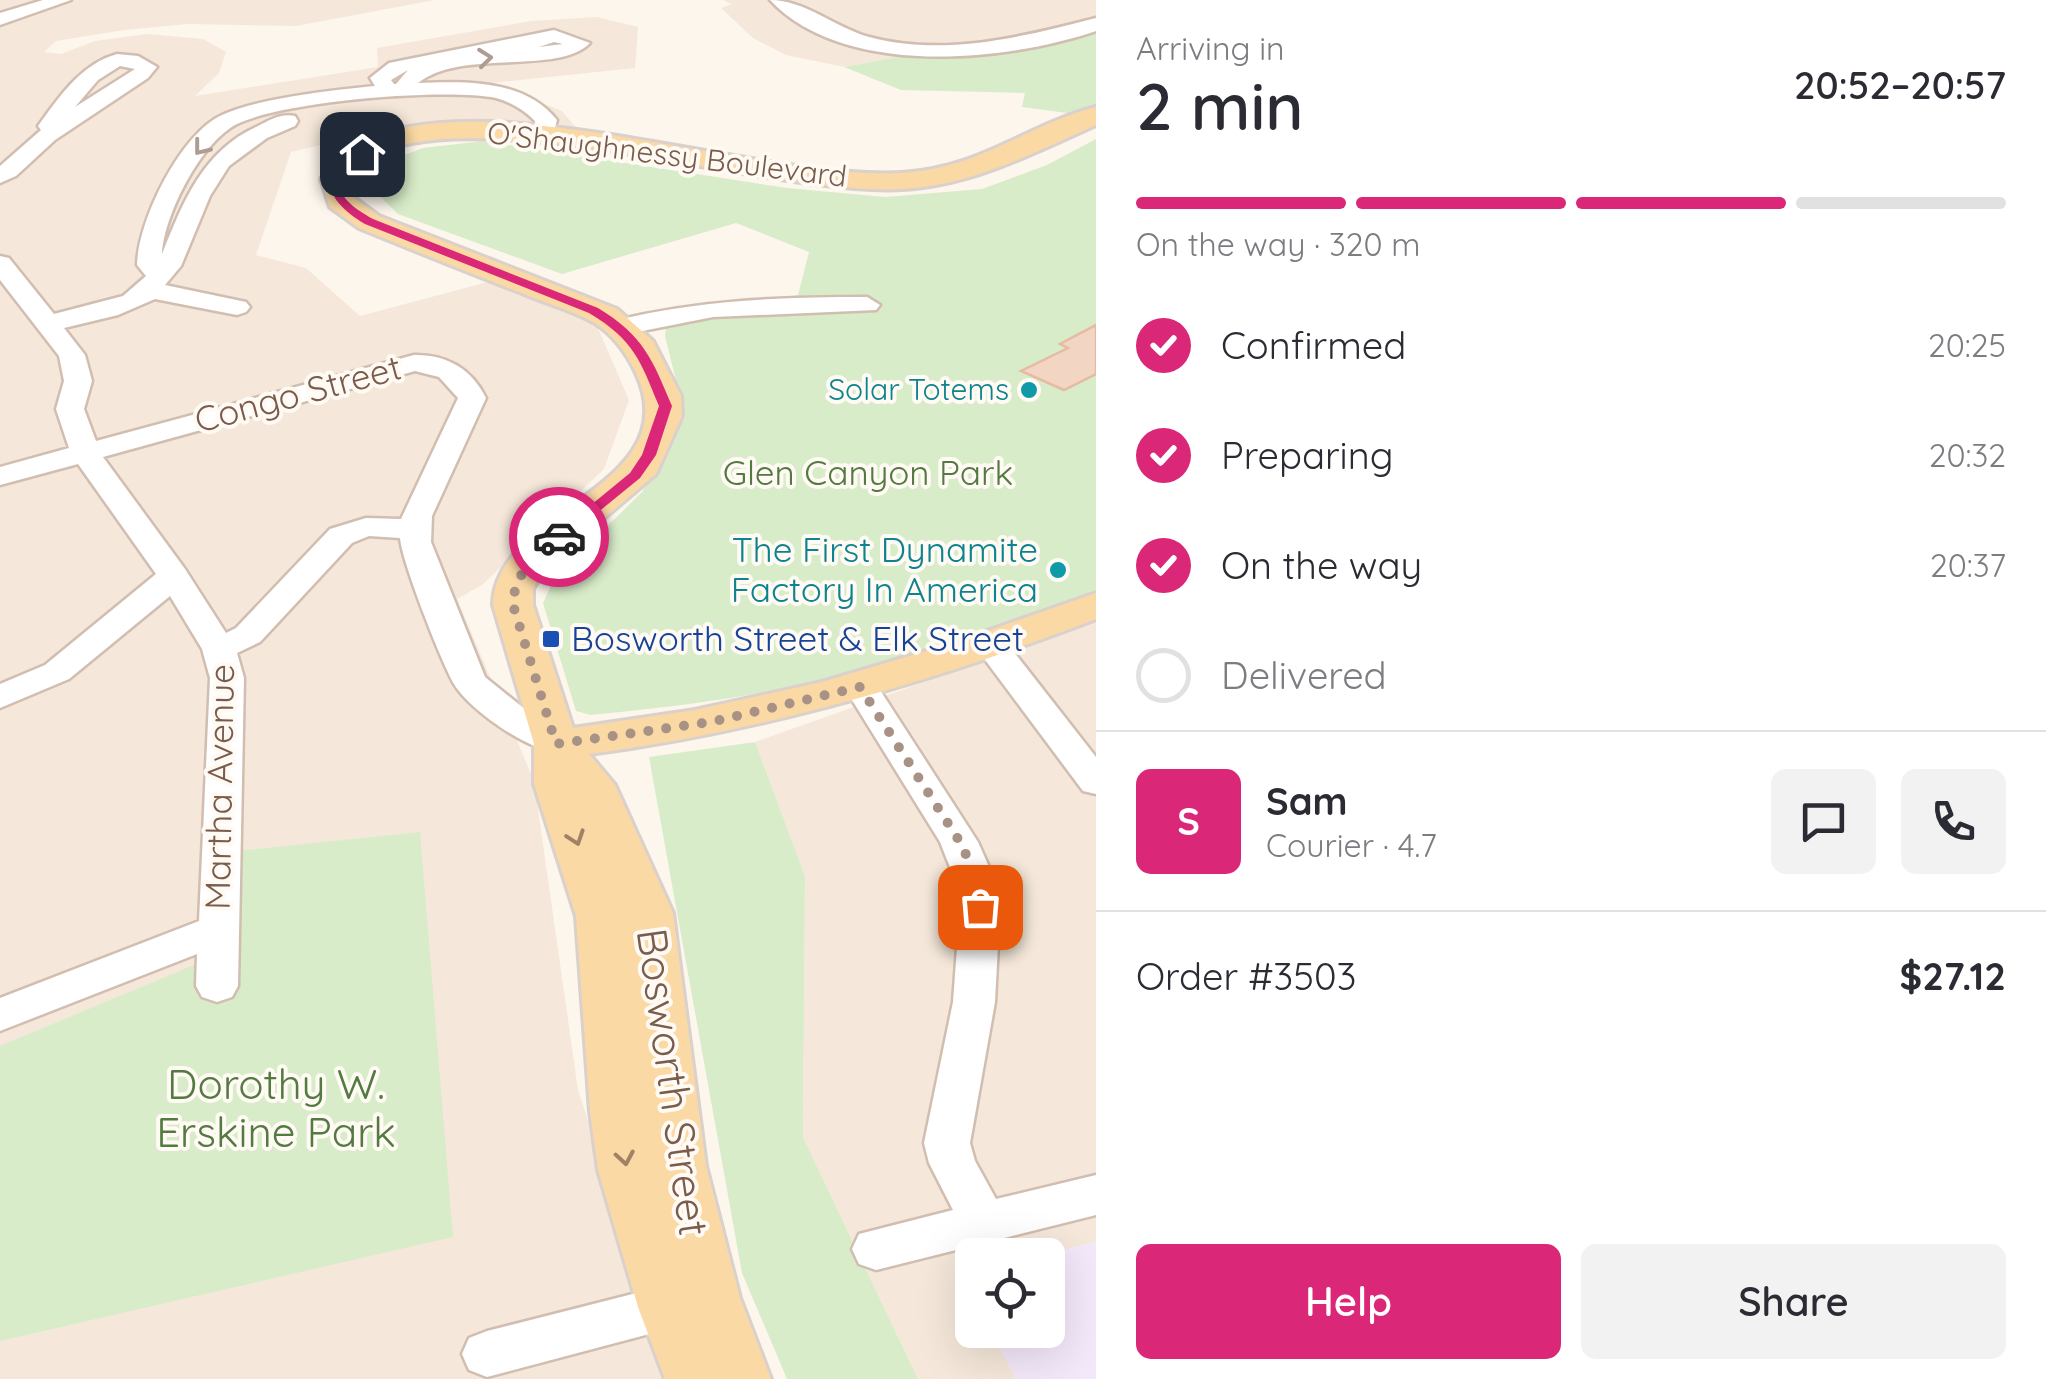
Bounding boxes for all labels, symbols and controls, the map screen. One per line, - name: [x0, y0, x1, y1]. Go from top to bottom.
- text: Arriving in: [1136, 28, 1285, 68]
- one-way arrow: [477, 48, 493, 69]
- text: 20:52–20:57: [1794, 61, 2006, 109]
- text: 2 min: [1136, 65, 1304, 146]
- pin: [320, 112, 405, 197]
- street label: O'Shaughnessy Boulevard: [485, 113, 849, 195]
- icon: home: [335, 127, 390, 182]
- one-way arrow: [196, 136, 213, 154]
- text: On the way · 320 m: [1136, 224, 1421, 264]
- icon: check: [1136, 318, 1191, 373]
- text: Confirmed: [1221, 321, 1406, 369]
- text: 20:25: [1928, 325, 2006, 365]
- street label: Congo Street: [190, 344, 406, 442]
- place label: Solar Totems: [828, 370, 1009, 408]
- marker: Solar Totems: [1018, 379, 1040, 401]
- icon: check: [1136, 428, 1191, 483]
- text: Preparing: [1221, 431, 1393, 479]
- text: 20:32: [1929, 435, 2006, 475]
- park label: Glen Canyon Park: [723, 450, 1013, 494]
- courier: [509, 487, 609, 587]
- icon: car: [532, 510, 587, 565]
- place label: The First Dynamite Factory In America: [731, 527, 1038, 611]
- icon: check: [1136, 538, 1191, 593]
- text: On the way: [1221, 541, 1422, 589]
- text: 20:37: [1930, 545, 2006, 585]
- marker: The First Dynamite Factory In America: [1047, 559, 1069, 581]
- place label: Bosworth Street & Elk Street: [571, 616, 1024, 660]
- marker: Bosworth Street & Elk Street: [540, 628, 562, 650]
- text: Delivered: [1221, 651, 1387, 699]
- street label: Martha Avenue: [195, 664, 243, 910]
- button: chat: [1771, 769, 1876, 874]
- button: phone: [1901, 769, 2006, 874]
- text: Sam: [1266, 777, 1348, 825]
- text: S: [1177, 797, 1200, 845]
- text: Courier · 4.7: [1266, 825, 1437, 865]
- one-way arrow: [564, 829, 585, 846]
- pin: [938, 865, 1023, 950]
- icon: bag: [953, 880, 1008, 935]
- street label: Bosworth Street: [626, 925, 721, 1239]
- text: Order #3503: [1136, 952, 1356, 1000]
- text: $27.12: [1900, 952, 2006, 1000]
- park label: Dorothy W. Erskine Park: [156, 1057, 396, 1158]
- one-way arrow: [614, 1150, 635, 1166]
- map controls: [955, 1238, 1065, 1348]
- button: locate: [955, 1238, 1065, 1348]
- button: Help: [1136, 1244, 1561, 1359]
- button: Share: [1581, 1244, 2006, 1359]

